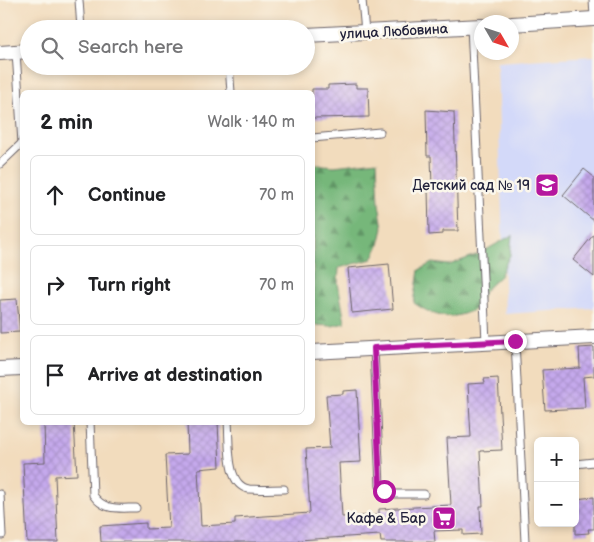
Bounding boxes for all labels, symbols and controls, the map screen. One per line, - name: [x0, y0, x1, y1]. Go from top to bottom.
- north arrow: [474, 15, 519, 60]
- search box: [20, 20, 315, 75]
- street label: улица Любовина: [340, 20, 449, 43]
- icon: search: [38, 34, 66, 62]
- text: Search here: [78, 36, 183, 59]
- text: 2 min: [40, 110, 93, 135]
- text: Walk · 140 m: [208, 113, 295, 132]
- school or university icon: Детский сад № 19: [534, 172, 560, 198]
- place label: Детский сад № 19: [412, 177, 530, 194]
- icon: ahead: [41, 181, 69, 209]
- text: Continue: [88, 184, 166, 207]
- text: 70 m: [259, 186, 294, 205]
- icon: right: [41, 271, 69, 299]
- text: Turn right: [88, 274, 171, 297]
- text: 70 m: [259, 276, 294, 295]
- route end: [504, 330, 527, 353]
- icon: arrive: [41, 361, 69, 389]
- text: Arrive at destination: [88, 364, 263, 387]
- map controls: [534, 437, 579, 527]
- button: +: [534, 437, 579, 482]
- route start: [373, 480, 396, 503]
- button: −: [534, 482, 579, 527]
- supermarket icon: Кафе & Бар: [431, 505, 457, 531]
- place label: Кафе & Бар: [346, 510, 426, 527]

